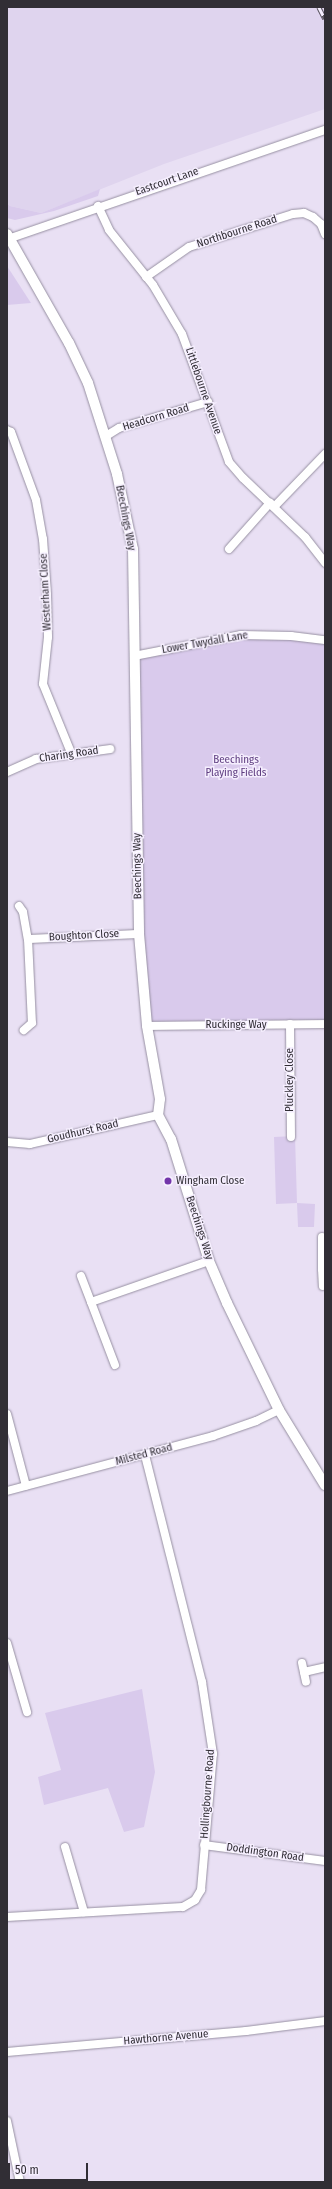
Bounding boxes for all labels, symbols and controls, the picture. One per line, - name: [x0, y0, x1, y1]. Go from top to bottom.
- street label: Eastcourt Lane: [134, 165, 200, 199]
- street label: Northbourne Road: [195, 213, 279, 251]
- street label: Littlebourne Avenue: [182, 346, 224, 436]
- street label: Headcorn Road: [121, 402, 191, 434]
- street label: Beechings Way: [112, 484, 138, 552]
- street label: Westerham Close: [37, 553, 55, 631]
- street label: Lower Twydall Lane: [161, 629, 249, 657]
- street label: Charing Road: [39, 744, 99, 766]
- park label: Beechings Playing Fields: [205, 754, 267, 780]
- street label: Beechings Way: [131, 833, 145, 899]
- street label: Boughton Close: [49, 928, 119, 944]
- street label: Ruckinge Way: [205, 1018, 267, 1032]
- street label: Pluckley Close: [283, 1048, 297, 1112]
- street label: Goudhurst Road: [46, 1117, 120, 1147]
- place label: Wingham Close: [176, 1174, 244, 1188]
- marker: Wingham Close: [163, 1176, 173, 1186]
- street label: Beechings Way: [182, 1194, 216, 1262]
- street label: Milsted Road: [114, 1441, 174, 1469]
- street label: Hollingbourne Road: [198, 1749, 218, 1839]
- street label: Doddington Road: [225, 1841, 305, 1865]
- street label: Hawthorne Avenue: [123, 2028, 209, 2048]
- scale bar: [10, 2155, 90, 2181]
- text: 50 m: [15, 2163, 39, 2177]

